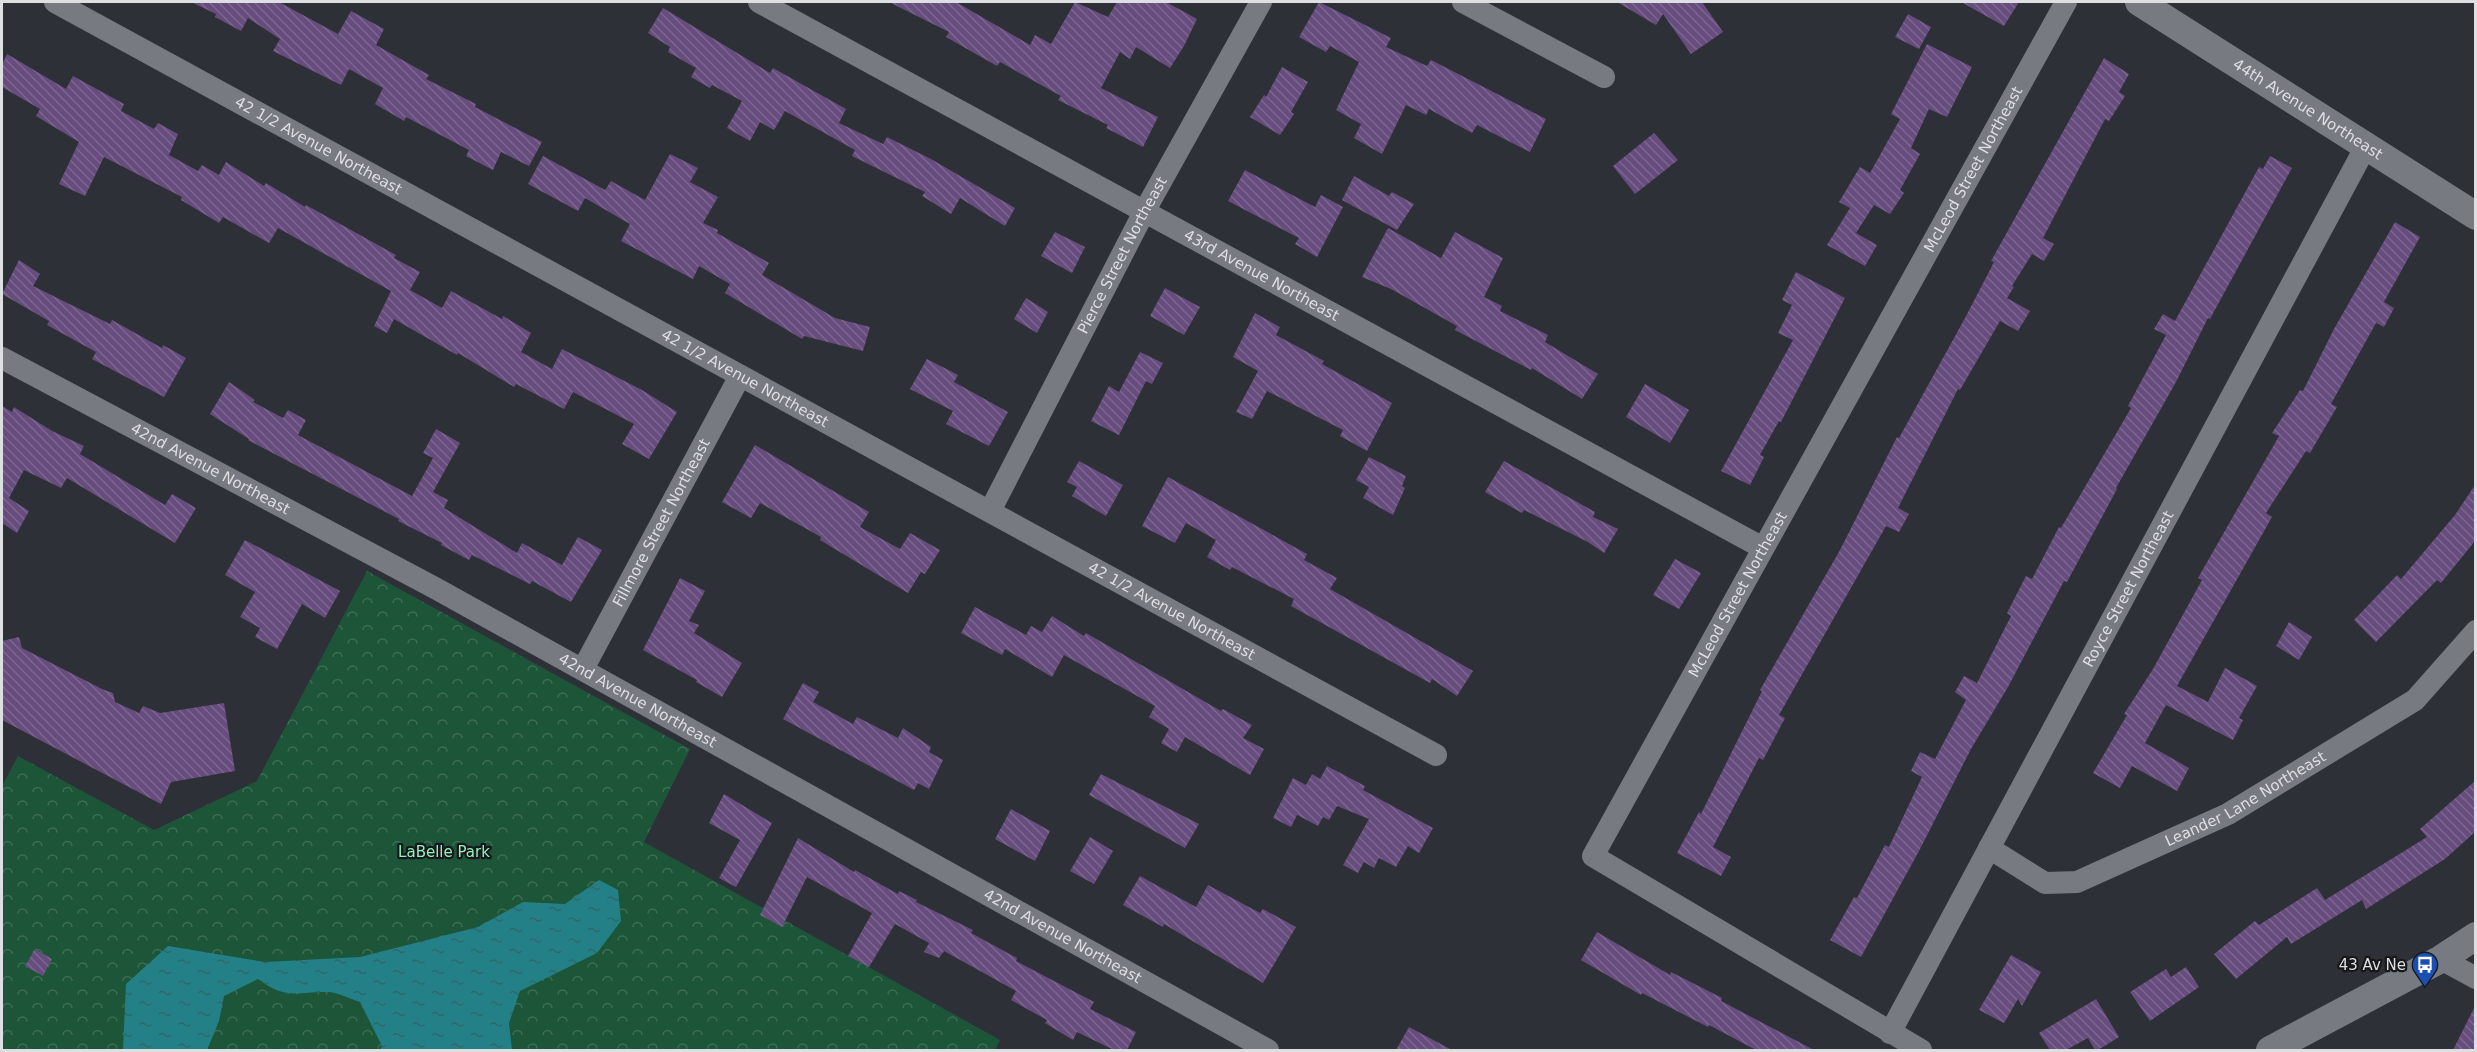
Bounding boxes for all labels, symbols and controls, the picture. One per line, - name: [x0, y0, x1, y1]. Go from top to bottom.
- street label: 44th Avenue Northeast: [2230, 55, 2386, 164]
- street label: McLeod Street Northeast: [1920, 83, 2026, 255]
- street label: 42 1/2 Avenue Northeast: [232, 93, 405, 198]
- street label: Pierce Street Northeast: [1074, 173, 1171, 337]
- street label: 43rd Avenue Northeast: [1181, 226, 1342, 325]
- street label: 42 1/2 Avenue Northeast: [658, 325, 832, 431]
- street label: 42nd Avenue Northeast: [128, 419, 293, 518]
- street label: Fillmore Street Northeast: [609, 435, 714, 610]
- street label: McLeod Street Northeast: [1685, 508, 1791, 680]
- street label: Royce Street Northeast: [2079, 508, 2178, 670]
- street label: 42 1/2 Avenue Northeast: [1085, 558, 1259, 664]
- street label: 42nd Avenue Northeast: [556, 649, 720, 751]
- street label: Leander Lane Northeast: [2162, 748, 2329, 850]
- park label: LaBelle Park: [398, 843, 490, 861]
- street label: 42nd Avenue Northeast: [981, 885, 1145, 987]
- bus stop icon: 43 Av Ne: [2410, 950, 2440, 988]
- place label: 43 Av Ne: [2339, 956, 2406, 974]

